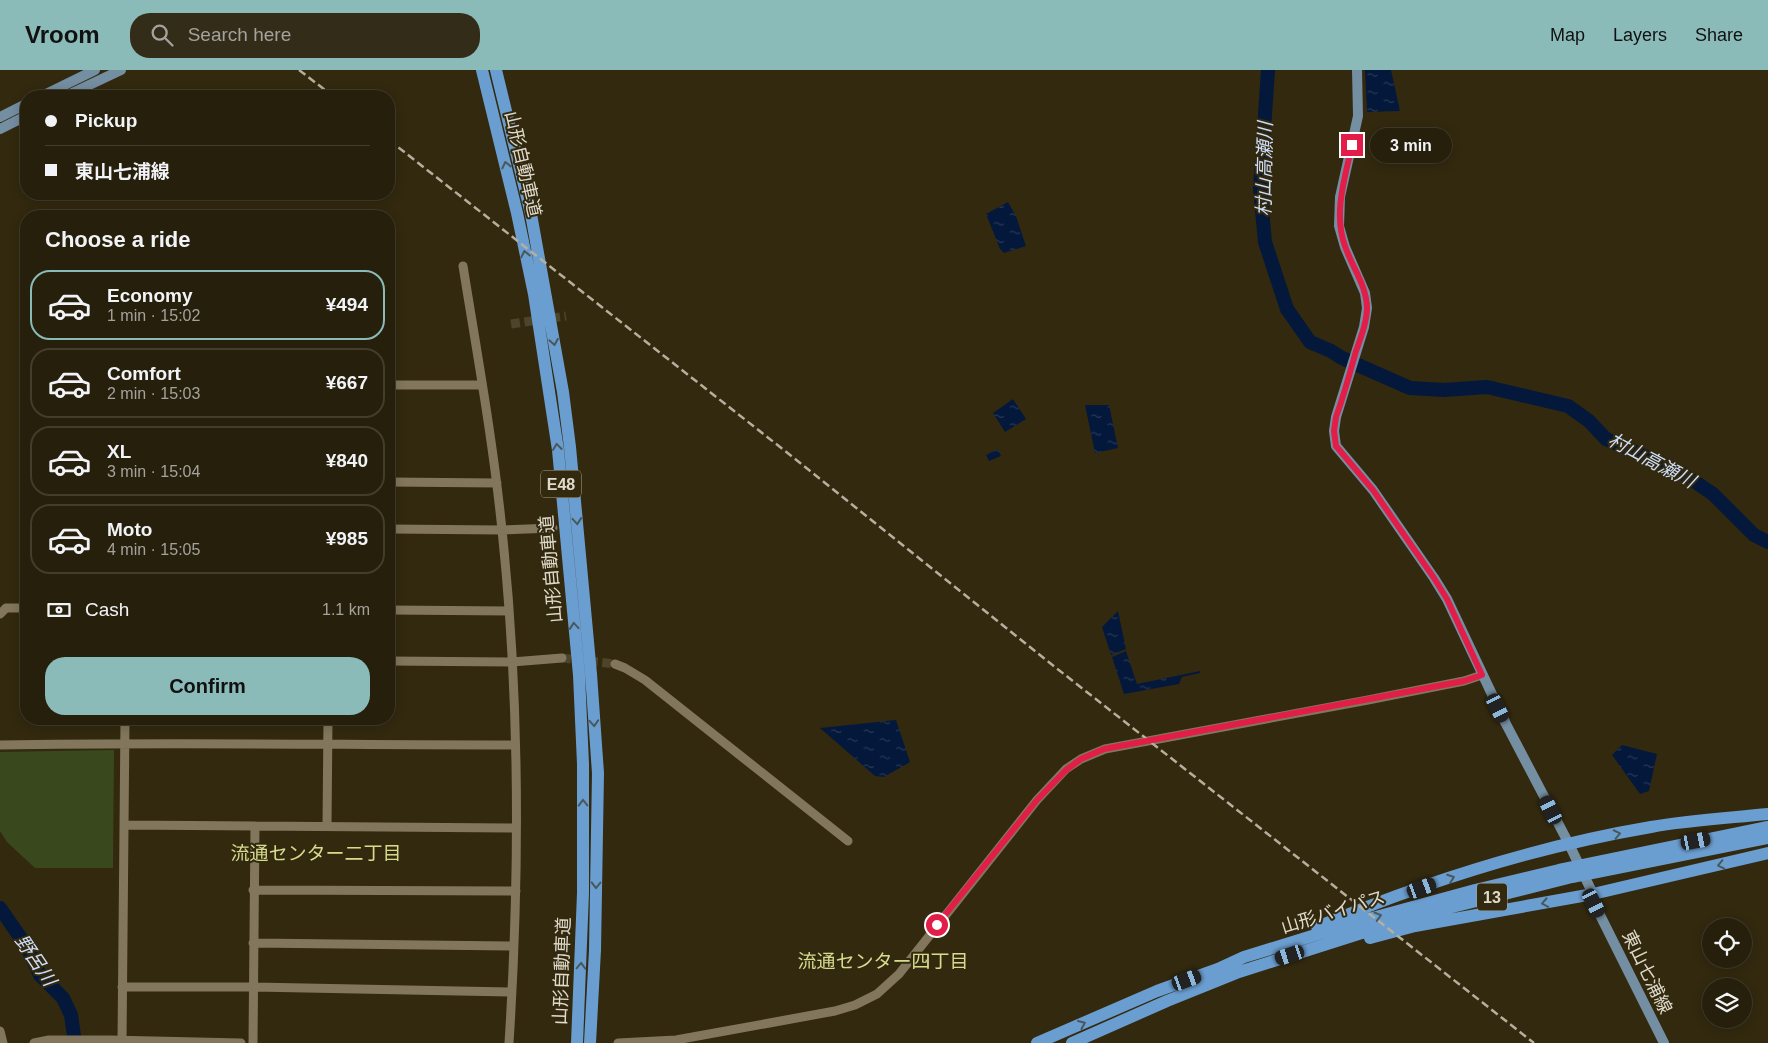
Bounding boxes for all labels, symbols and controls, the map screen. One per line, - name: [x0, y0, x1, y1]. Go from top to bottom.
- search box: [130, 13, 480, 58]
- text: Vroom: [25, 21, 100, 48]
- icon: search: [148, 21, 176, 49]
- text: Search here: [188, 24, 291, 45]
- text: Map: [1550, 25, 1585, 45]
- text: Layers: [1613, 25, 1667, 45]
- text: Share: [1695, 25, 1743, 45]
- street label: 山形自動車道: [501, 109, 545, 219]
- text: Pickup: [75, 110, 137, 131]
- water label: 村山高瀬川: [1253, 119, 1276, 217]
- callout: 3 min: [1370, 128, 1452, 162]
- route end: [1341, 134, 1363, 156]
- text: 3 min: [1390, 137, 1432, 154]
- text: 東山七浦線: [75, 161, 170, 182]
- one-way arrow: [501, 161, 512, 170]
- text: Choose a ride: [45, 227, 190, 252]
- one-way arrow: [520, 249, 531, 258]
- icon: car: [47, 283, 92, 328]
- text: Economy: [107, 285, 193, 306]
- text: ¥494: [326, 294, 368, 315]
- text: 1 min · 15:02: [107, 307, 200, 324]
- one-way arrow: [549, 338, 559, 347]
- icon: car: [47, 361, 92, 406]
- text: Comfort: [107, 363, 181, 384]
- text: ¥667: [326, 372, 368, 393]
- text: 2 min · 15:03: [107, 385, 200, 402]
- water label: 村山高瀬川: [1605, 429, 1700, 493]
- icon: car: [47, 439, 92, 484]
- text: XL: [107, 441, 131, 462]
- one-way arrow: [552, 443, 563, 451]
- text: ¥840: [326, 450, 368, 471]
- text: 3 min · 15:04: [107, 463, 200, 480]
- road number: E48: [541, 470, 581, 498]
- street label: 山形自動車道: [536, 514, 566, 624]
- icon: car: [47, 517, 92, 562]
- one-way arrow: [571, 517, 582, 525]
- text: Moto: [107, 519, 152, 540]
- text: ¥985: [326, 528, 368, 549]
- text: 4 min · 15:05: [107, 541, 200, 558]
- icon: cash: [45, 596, 73, 624]
- text: Cash: [85, 599, 129, 620]
- text: 1.1 km: [322, 601, 370, 618]
- one-way arrow: [569, 622, 580, 630]
- button: Confirm: [45, 657, 370, 715]
- car: [1484, 691, 1511, 725]
- one-way arrow: [588, 719, 599, 727]
- car: [1537, 793, 1564, 827]
- one-way arrow: [578, 799, 588, 807]
- one-way arrow: [1612, 829, 1621, 840]
- car: [1679, 831, 1712, 851]
- district label: 流通センター二丁目: [230, 843, 402, 864]
- one-way arrow: [1716, 859, 1725, 870]
- one-way arrow: [1447, 873, 1455, 883]
- car: [1405, 876, 1438, 900]
- one-way arrow: [591, 882, 601, 890]
- road number: 13: [1477, 884, 1507, 910]
- car: [1580, 886, 1607, 920]
- street label: 山形バイパス: [1279, 887, 1387, 937]
- one-way arrow: [1541, 897, 1550, 907]
- one-way arrow: [1374, 911, 1383, 922]
- route start: [926, 914, 948, 936]
- street label: 山形自動車道: [550, 917, 574, 1025]
- map controls: [1702, 918, 1752, 1028]
- button: locate: [1702, 918, 1752, 968]
- street label: 東山七浦線: [1618, 927, 1676, 1017]
- water label: 野呂川: [11, 931, 61, 991]
- car: [1273, 943, 1306, 967]
- district label: 流通センター四丁目: [797, 951, 969, 972]
- one-way arrow: [575, 962, 586, 970]
- car: [1170, 968, 1203, 992]
- button: layers: [1702, 978, 1752, 1028]
- one-way arrow: [1077, 1019, 1086, 1030]

